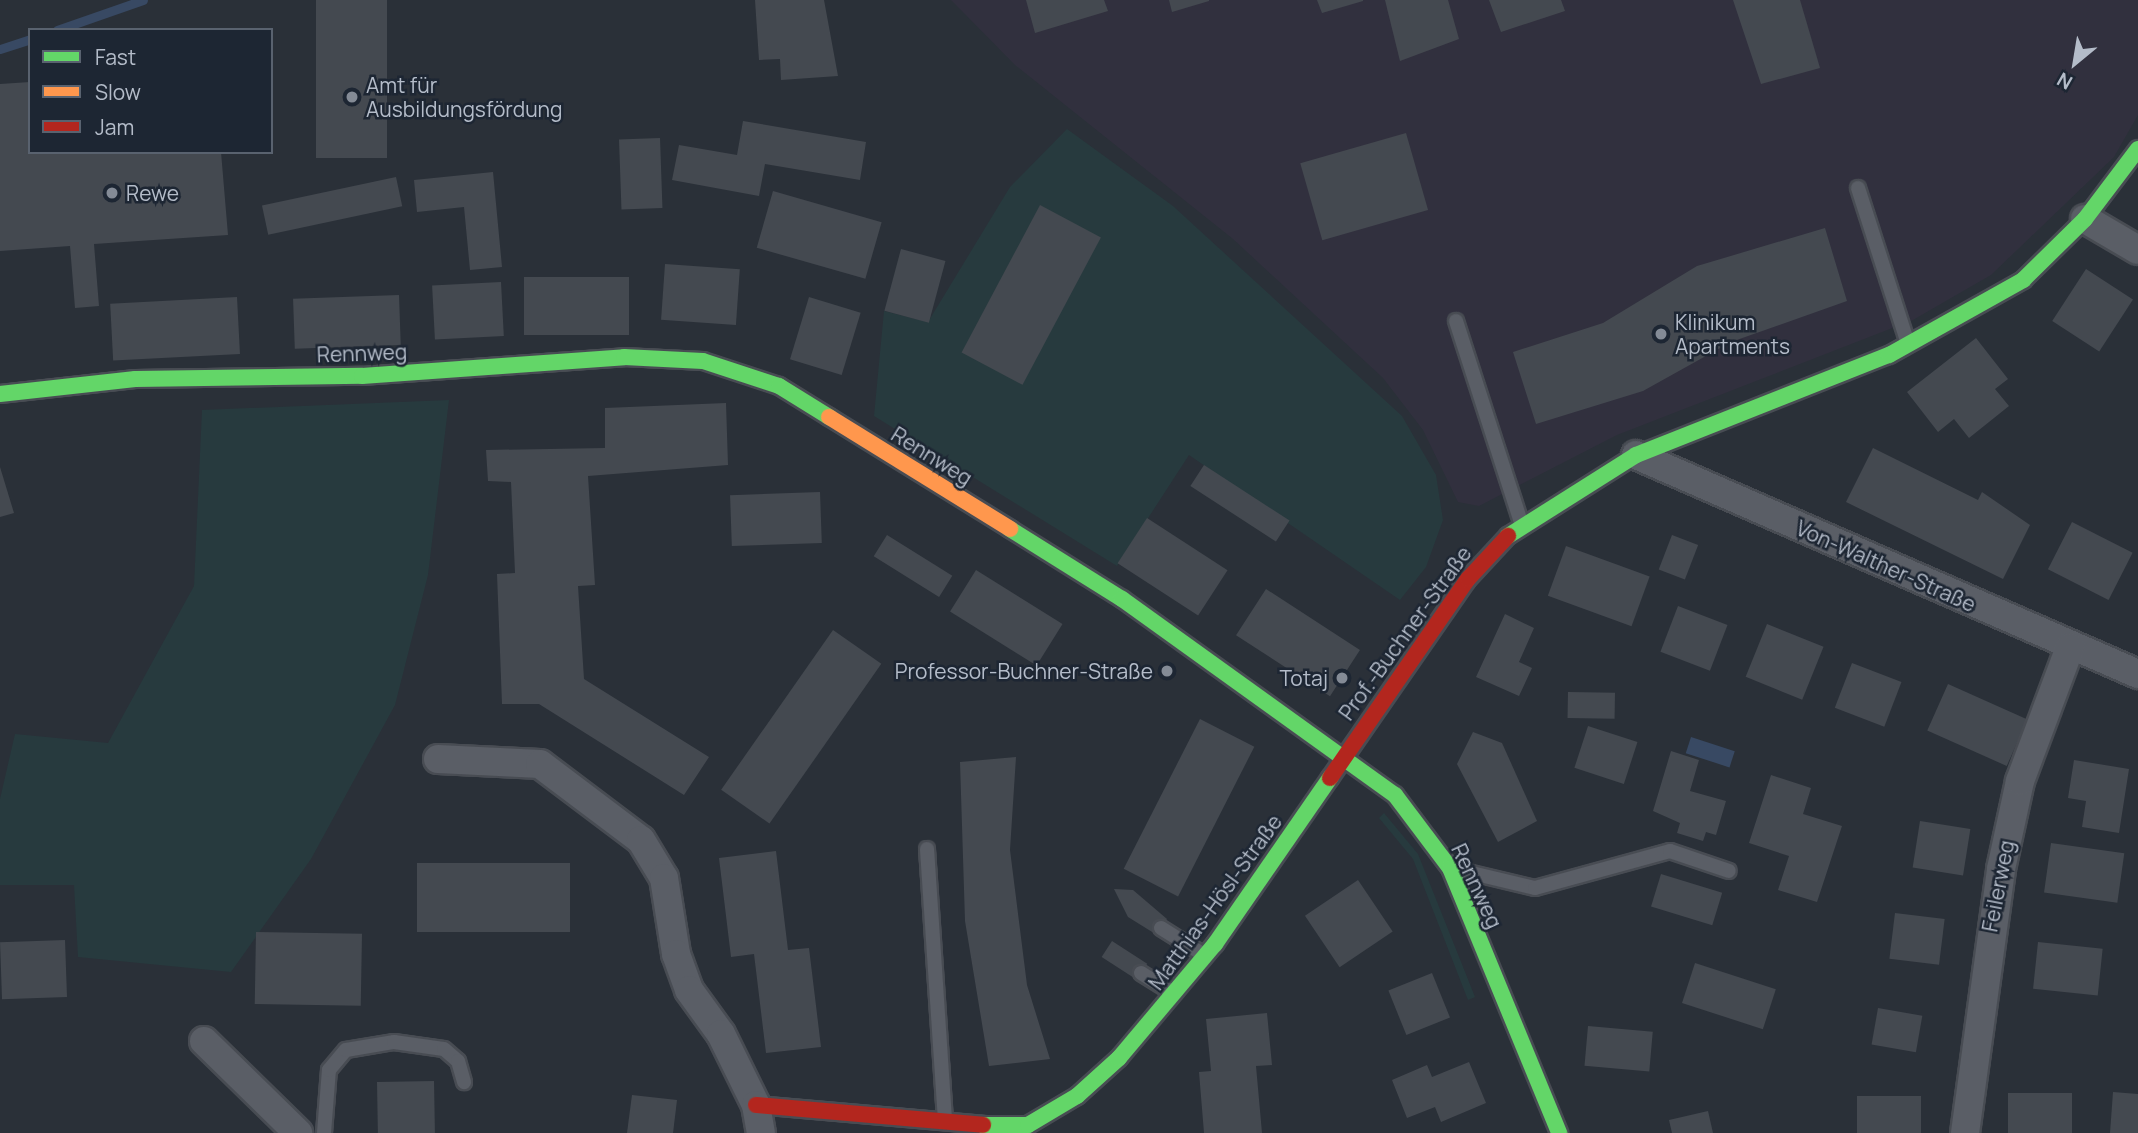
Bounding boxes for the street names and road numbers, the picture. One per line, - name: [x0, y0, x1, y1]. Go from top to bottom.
- street label: Rennweg: [316, 339, 408, 367]
- street label: Rennweg: [887, 421, 977, 491]
- street label: Von-Walther-Straße: [1792, 515, 1980, 617]
- street label: Prof.-Buchner-Straße: [1334, 541, 1476, 725]
- street label: Matthias-Hösl-Straße: [1143, 810, 1287, 994]
- street label: Feilerweg: [1977, 838, 2019, 934]
- street label: Rennweg: [1446, 840, 1508, 932]

